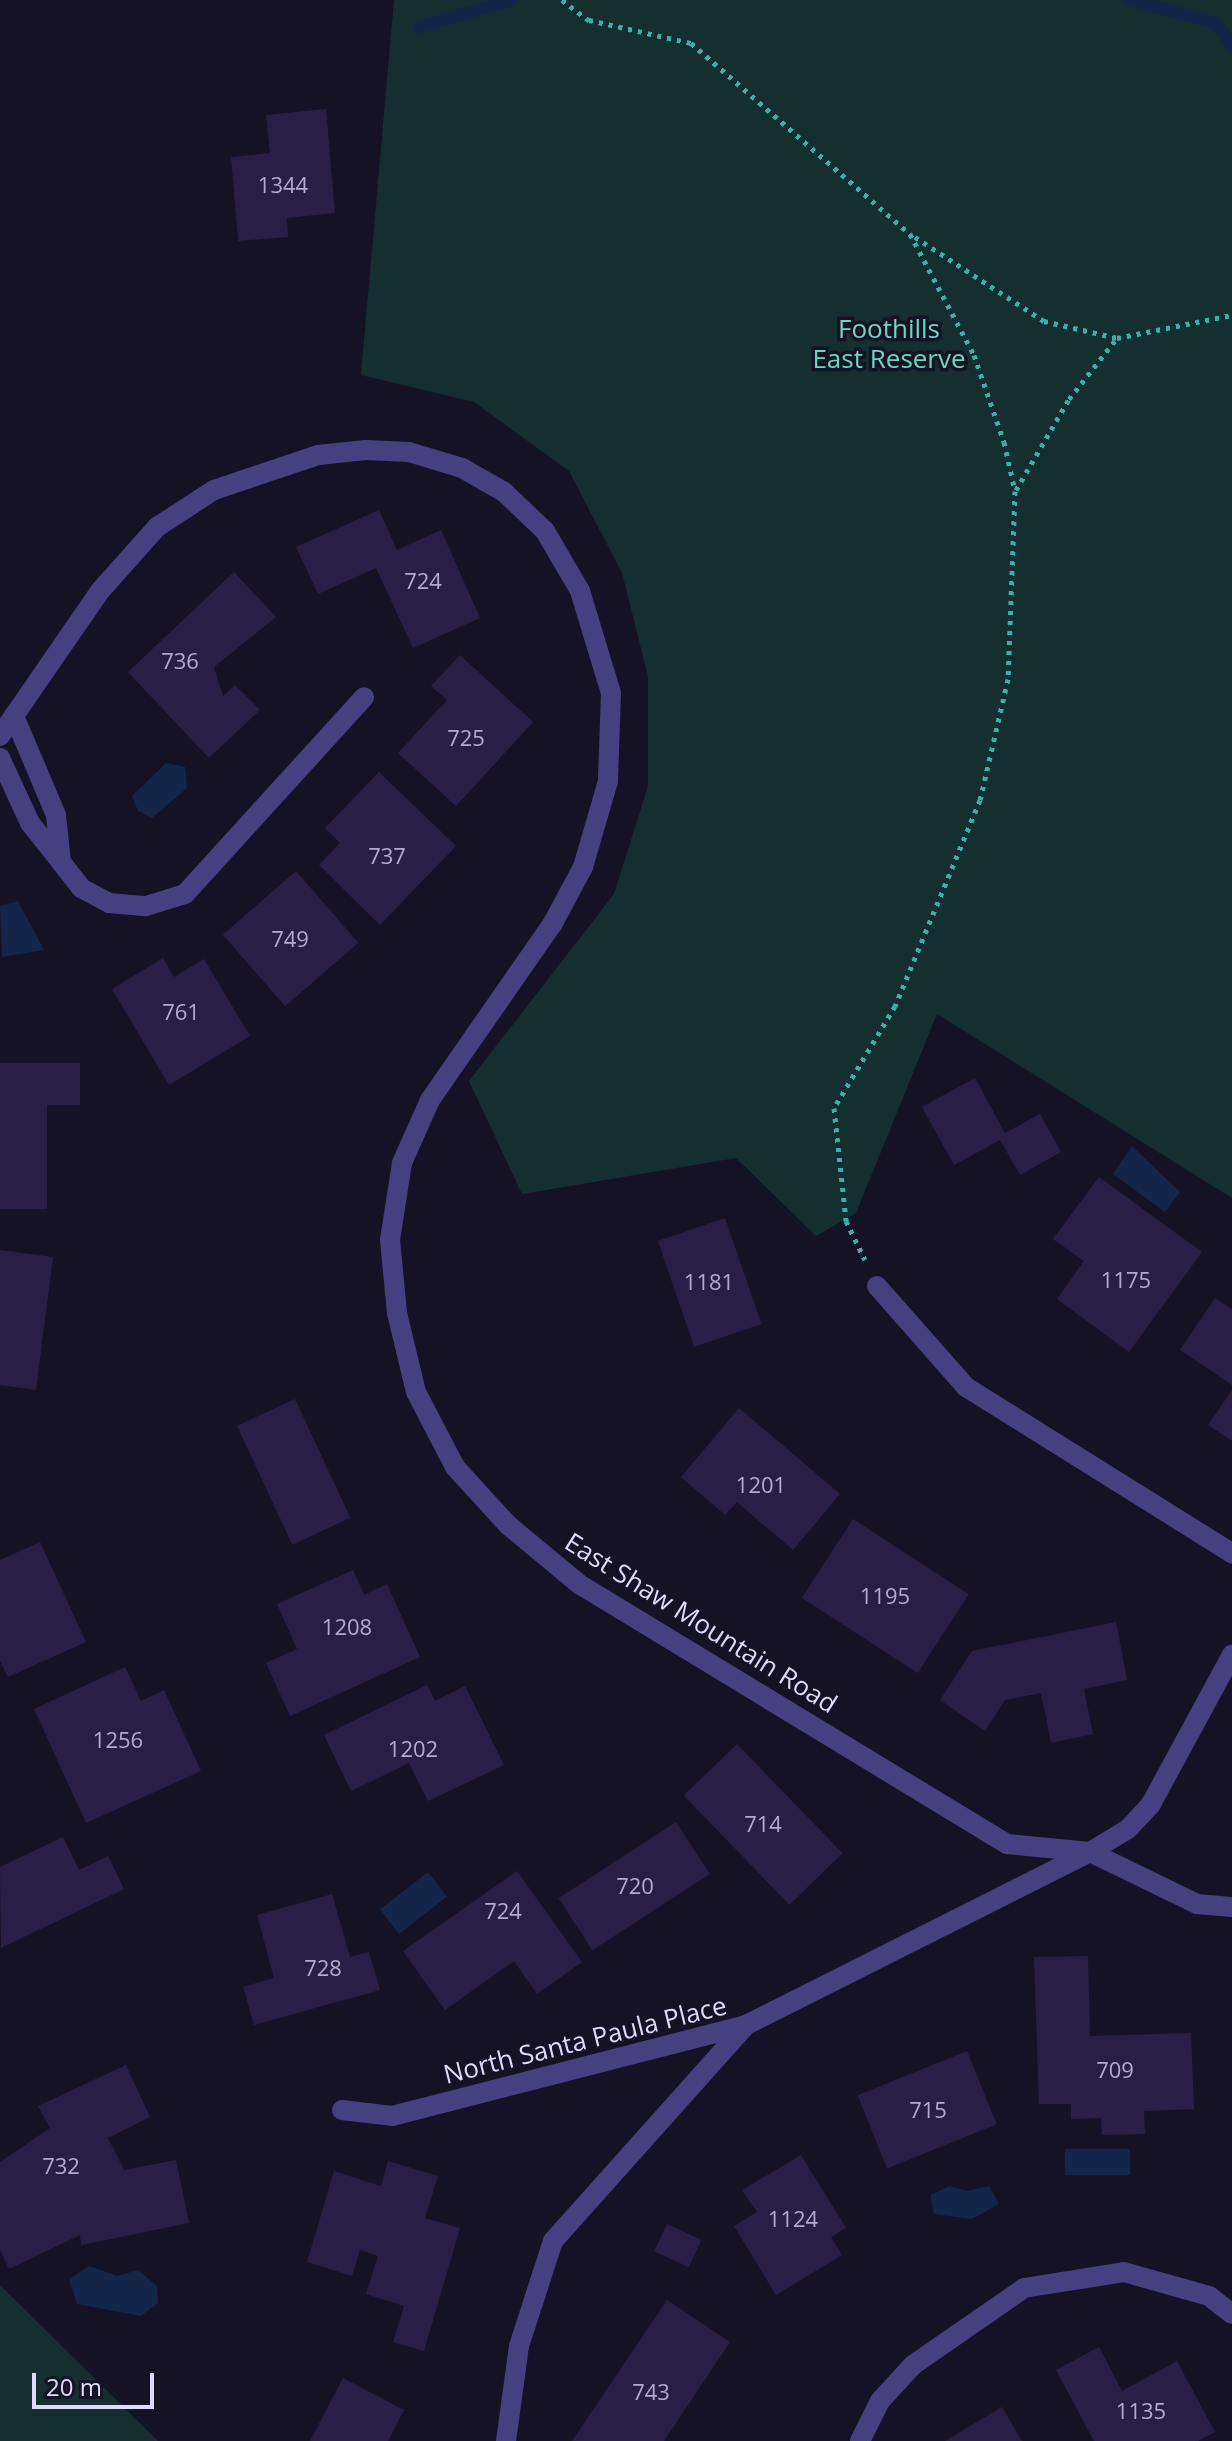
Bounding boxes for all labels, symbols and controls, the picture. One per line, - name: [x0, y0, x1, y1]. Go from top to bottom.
- house number: 1344: [258, 172, 308, 198]
- park label: Foothills East Reserve: [812, 313, 966, 374]
- house number: 724: [404, 568, 442, 594]
- house number: 736: [161, 648, 199, 674]
- house number: 725: [447, 725, 485, 751]
- house number: 737: [368, 843, 406, 869]
- house number: 749: [271, 926, 309, 952]
- house number: 761: [162, 999, 200, 1025]
- house number: 1175: [1101, 1267, 1151, 1293]
- house number: 1181: [684, 1269, 734, 1295]
- house number: 1201: [736, 1472, 786, 1498]
- street label: East Shaw Mountain Road: [559, 1526, 843, 1720]
- house number: 1195: [860, 1583, 910, 1609]
- house number: 1208: [322, 1614, 372, 1640]
- house number: 1256: [93, 1727, 143, 1753]
- house number: 1202: [388, 1736, 438, 1762]
- house number: 714: [744, 1811, 782, 1837]
- house number: 720: [616, 1873, 654, 1899]
- house number: 724: [484, 1898, 522, 1924]
- house number: 728: [304, 1955, 342, 1981]
- street label: North Santa Paula Place: [440, 1990, 730, 2090]
- house number: 709: [1096, 2057, 1134, 2083]
- house number: 715: [909, 2097, 947, 2123]
- house number: 732: [42, 2153, 80, 2179]
- house number: 1124: [768, 2206, 818, 2232]
- scale bar: [36, 2357, 158, 2407]
- text: 20 m: [46, 2370, 102, 2403]
- house number: 743: [632, 2379, 670, 2405]
- house number: 1135: [1116, 2398, 1166, 2424]

